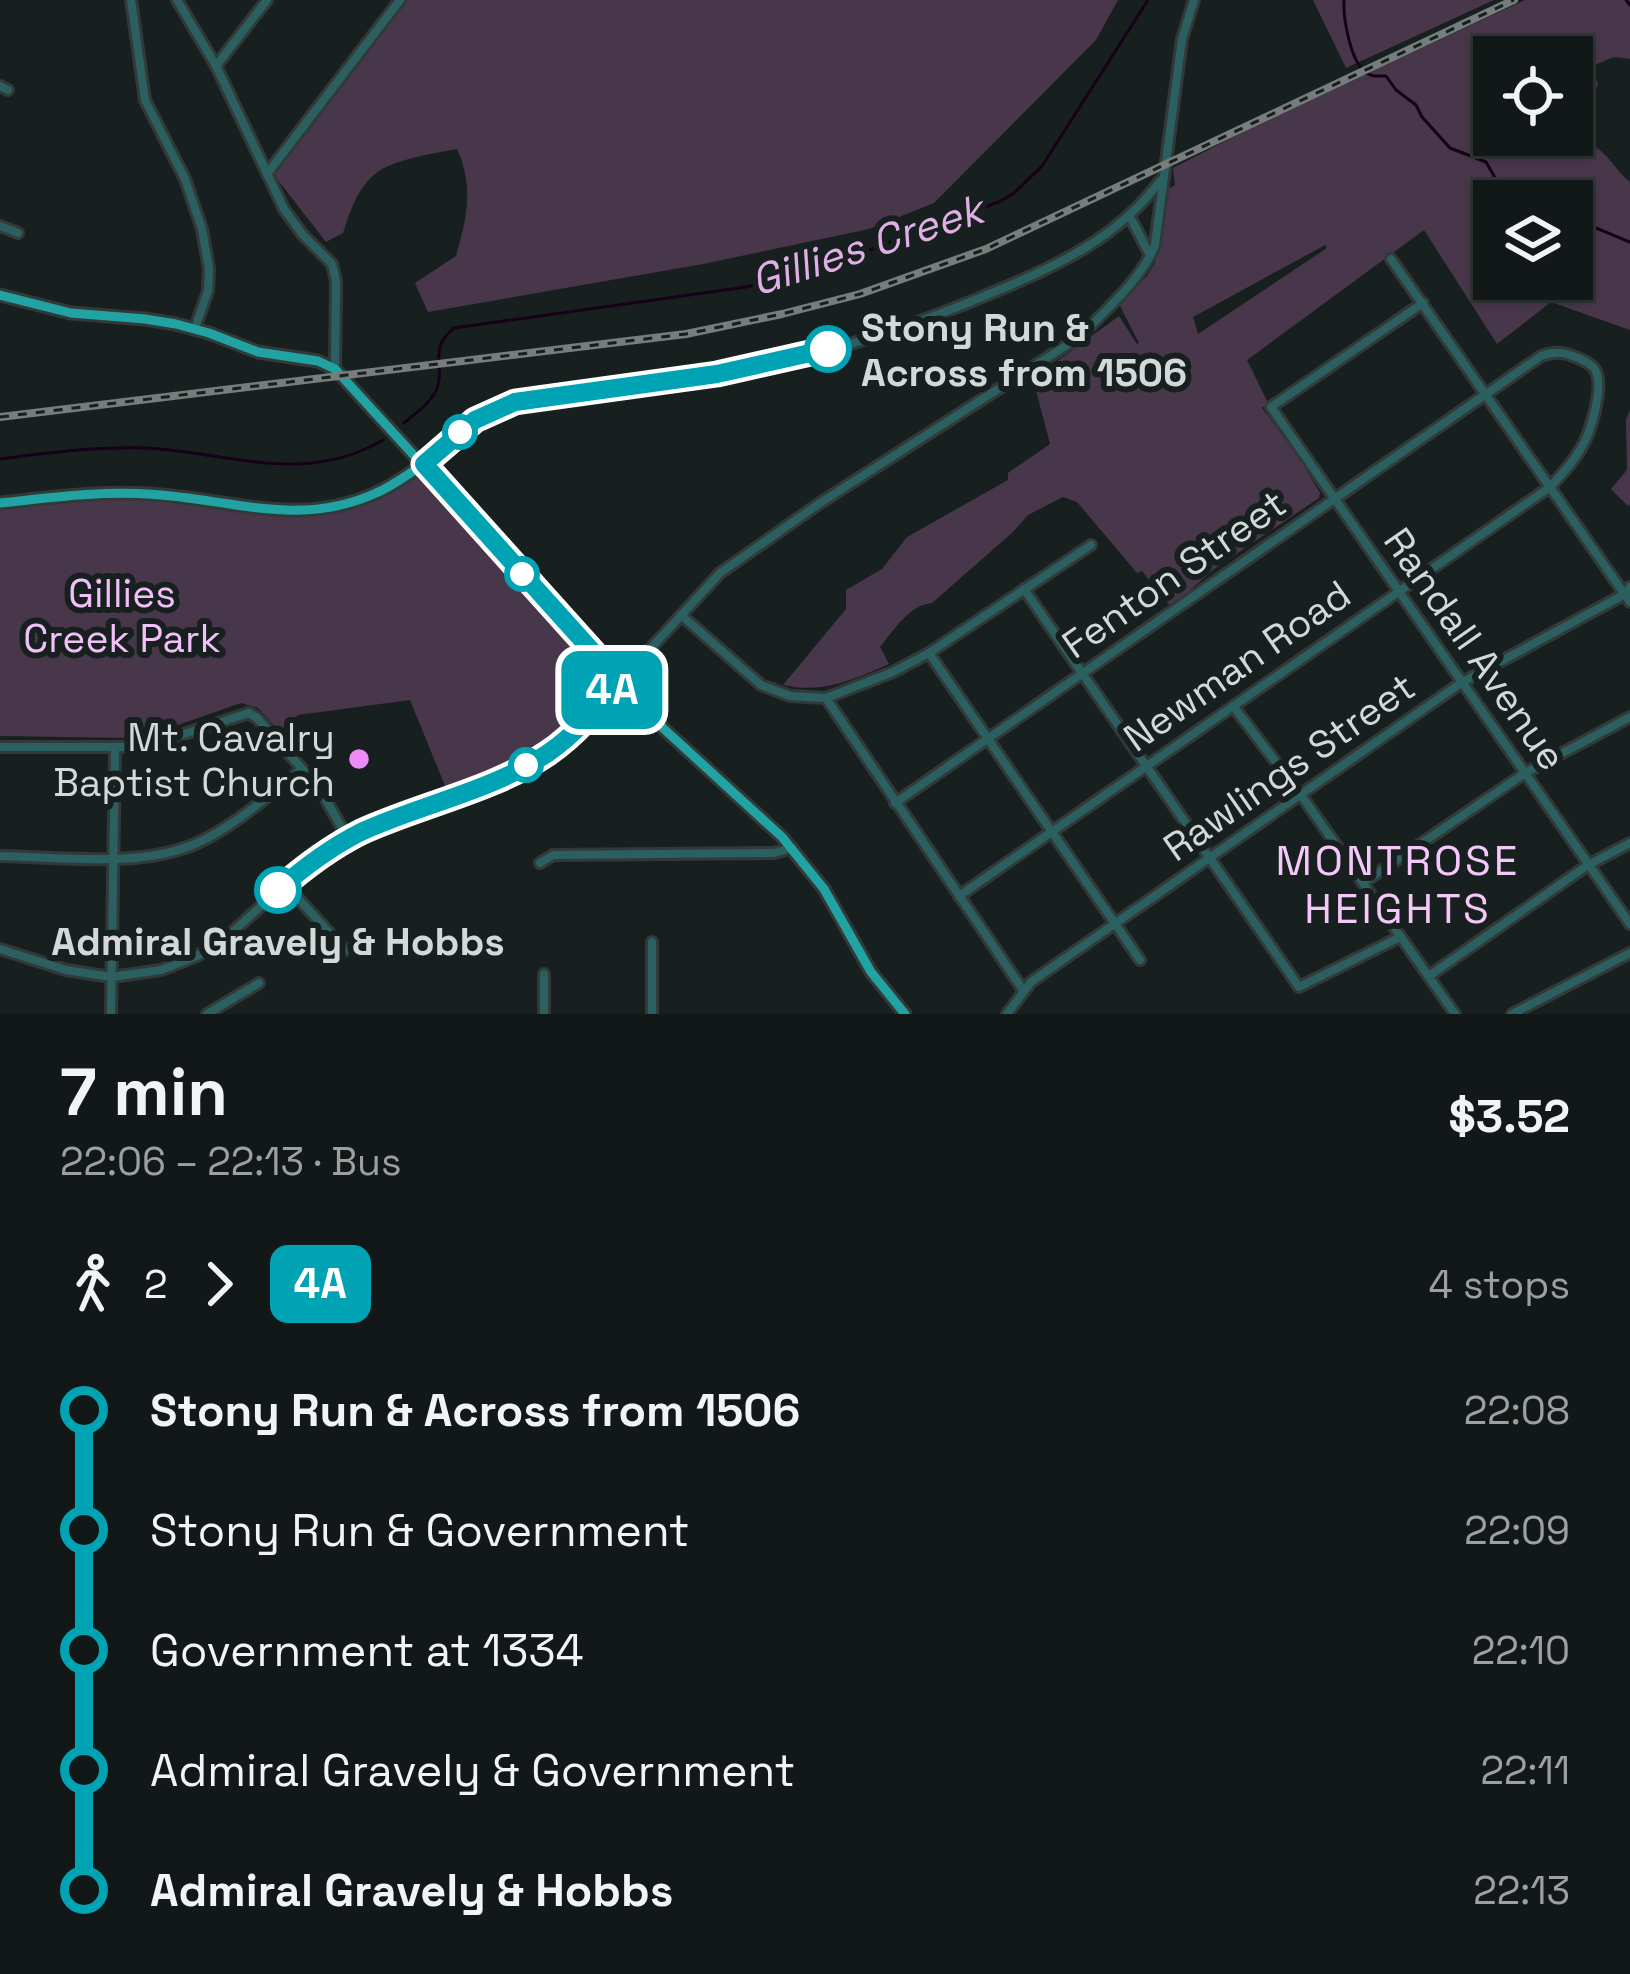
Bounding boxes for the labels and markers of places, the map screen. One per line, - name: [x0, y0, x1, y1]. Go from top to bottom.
- place label: Stony Run & Across from 1506: [861, 303, 1187, 397]
- marker: Stony Run & Across from 1506: [806, 327, 850, 371]
- unlabelled marker: [444, 416, 476, 448]
- unlabelled marker: [506, 558, 538, 590]
- place label: Mt. Cavalry Baptist Church: [53, 713, 335, 807]
- marker: Mt. Cavalry Baptist Church: [346, 746, 372, 772]
- unlabelled marker: [510, 749, 542, 781]
- marker: Admiral Gravely & Hobbs: [256, 868, 300, 912]
- place label: Admiral Gravely & Hobbs: [51, 917, 505, 966]

